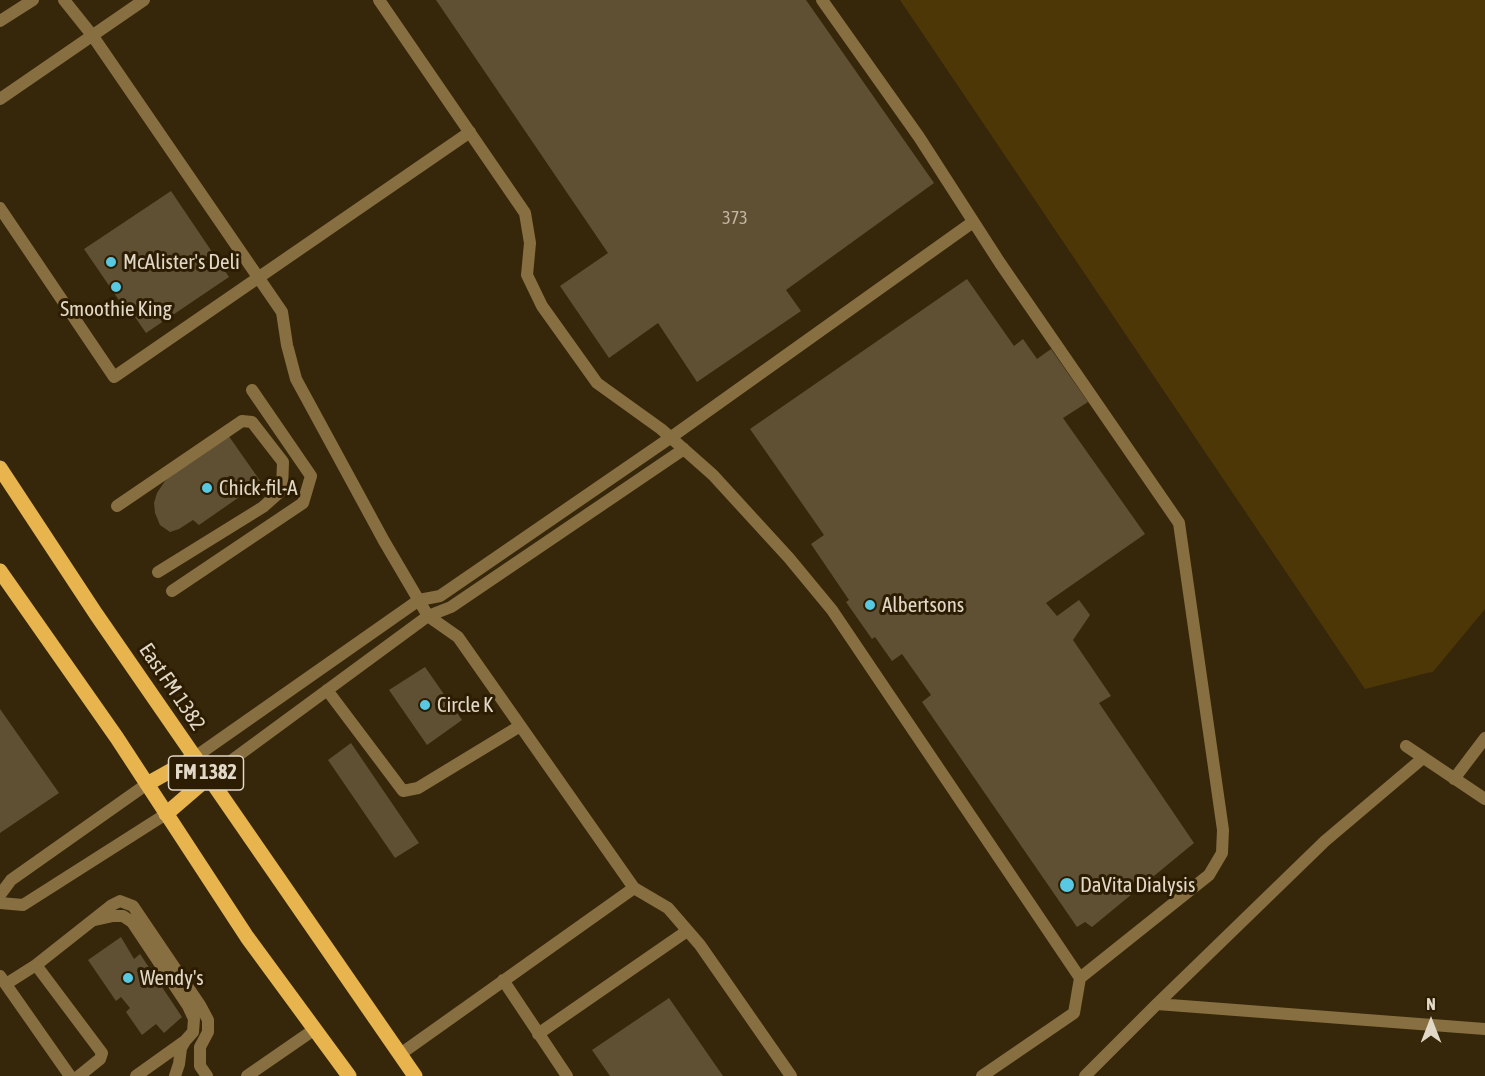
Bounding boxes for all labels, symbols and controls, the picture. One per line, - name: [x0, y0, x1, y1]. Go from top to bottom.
- house number: 373: [722, 207, 748, 229]
- place label: McAlister's Deli: [123, 249, 240, 275]
- marker: McAlister's Deli: [104, 255, 118, 269]
- marker: Smoothie King: [109, 280, 123, 294]
- place label: Smoothie King: [60, 296, 172, 322]
- place label: Chick-fil-A: [219, 475, 297, 501]
- marker: Chick-fil-A: [200, 481, 214, 495]
- place label: Albertsons: [882, 592, 964, 618]
- marker: Albertsons: [863, 598, 877, 612]
- street label: East FM 1382: [134, 639, 210, 735]
- place label: Circle K: [437, 692, 493, 718]
- marker: Circle K: [418, 698, 432, 712]
- road number: FM 1382: [168, 756, 244, 790]
- place label: DaVita Dialysis: [1080, 872, 1195, 898]
- marker: DaVita Dialysis: [1058, 876, 1076, 894]
- place label: Wendy's: [140, 965, 204, 991]
- marker: Wendy's: [121, 971, 135, 985]
- north arrow: [1401, 992, 1461, 1052]
- text: N: [1426, 995, 1436, 1013]

